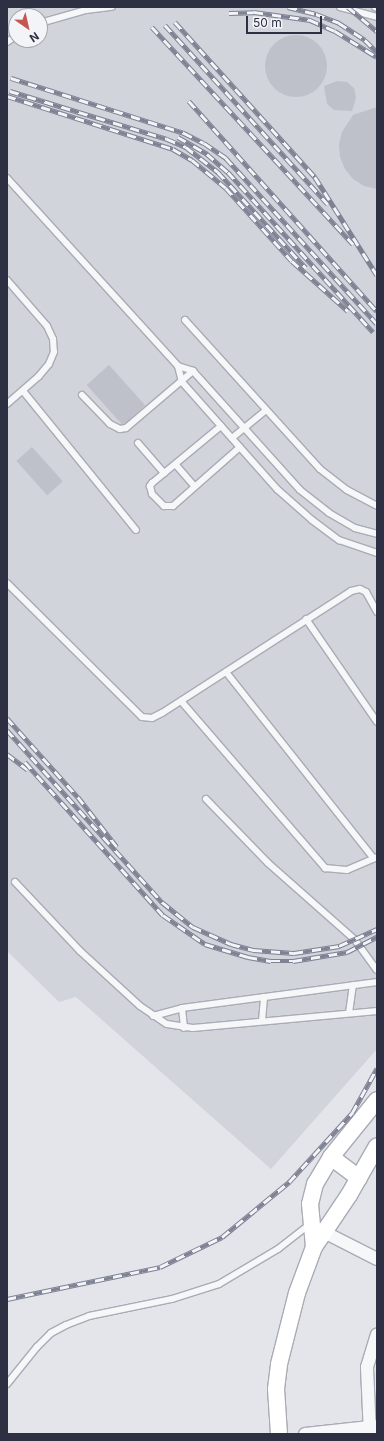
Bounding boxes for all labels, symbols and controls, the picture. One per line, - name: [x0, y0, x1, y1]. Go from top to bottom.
- north arrow: [8, 8, 48, 48]
- scale bar: [248, 8, 324, 34]
- text: 50 m: [253, 15, 282, 30]
- text: N: [27, 29, 42, 45]

